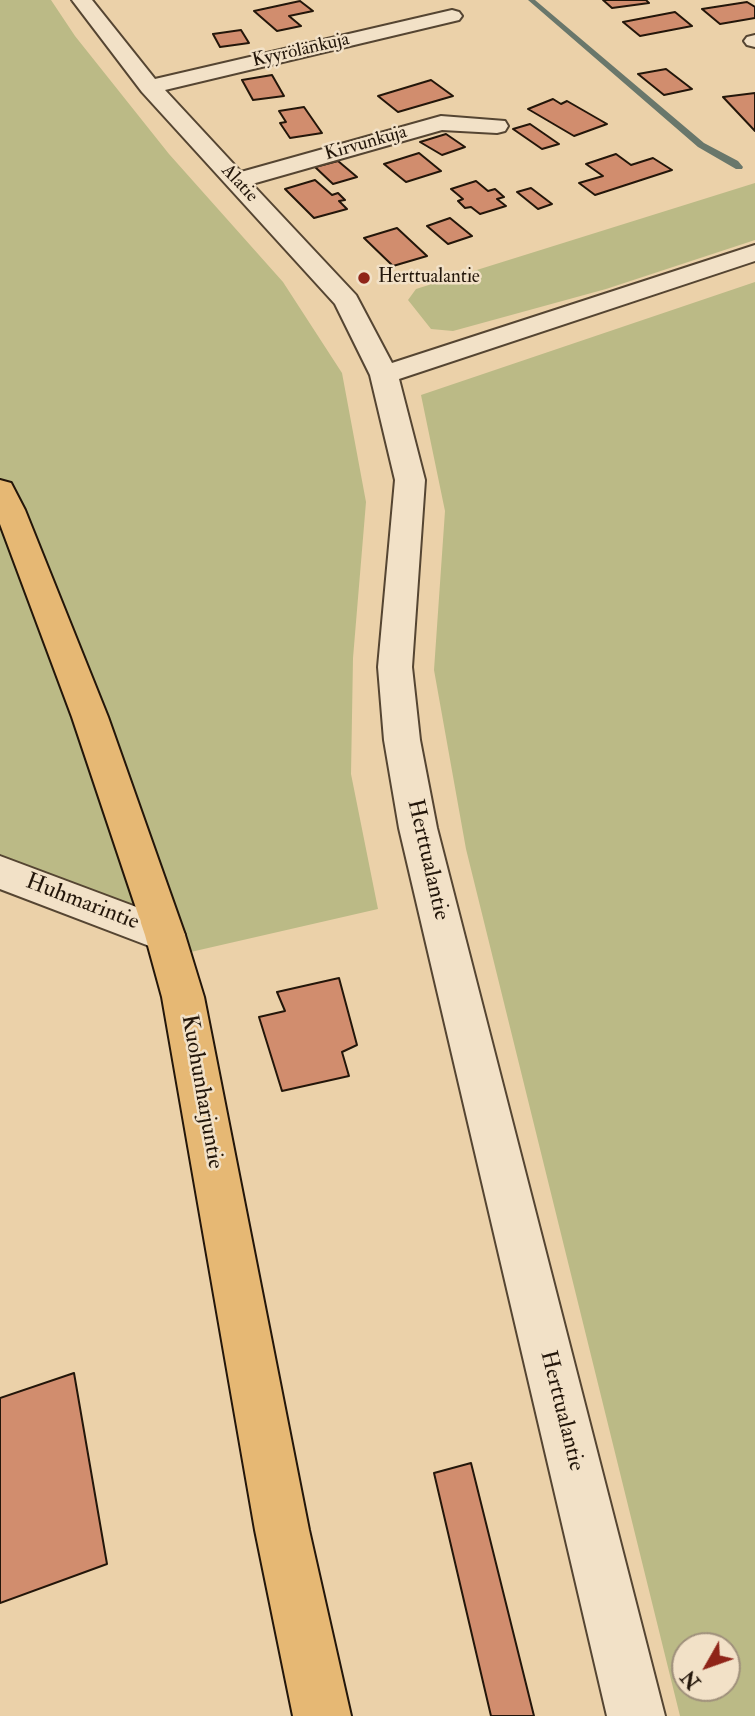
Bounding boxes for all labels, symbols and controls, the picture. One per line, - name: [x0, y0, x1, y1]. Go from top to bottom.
- street label: Kyyrölänkuja: [250, 29, 352, 73]
- street label: Kirvunkuja: [322, 121, 410, 167]
- street label: Alatie: [216, 160, 262, 208]
- place label: Herttualantie: [378, 267, 480, 289]
- marker: Herttualantie: [356, 270, 372, 286]
- street label: Herttualantie: [400, 797, 454, 923]
- street label: Huhmarintie: [21, 869, 143, 937]
- street label: Kuohunharjuntie: [174, 1013, 228, 1171]
- street label: Herttualantie: [533, 1348, 589, 1474]
- north arrow: [671, 1632, 741, 1702]
- text: N: [677, 1665, 706, 1693]

